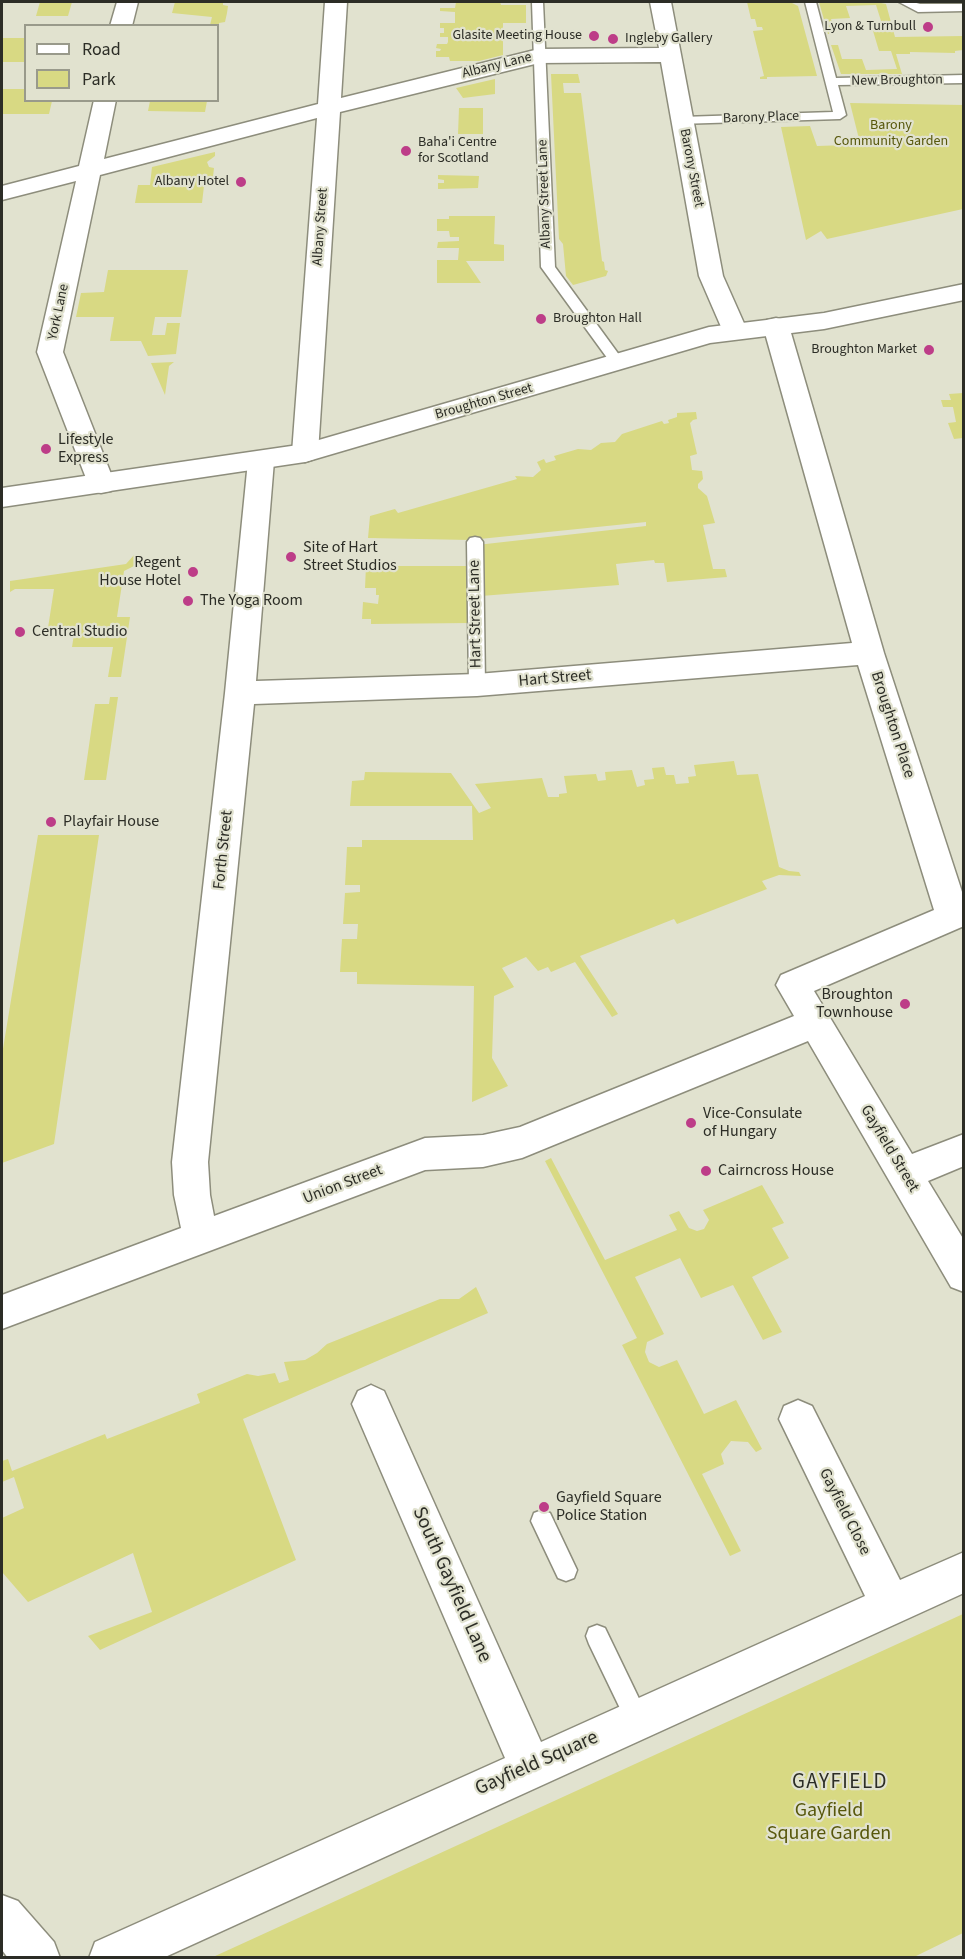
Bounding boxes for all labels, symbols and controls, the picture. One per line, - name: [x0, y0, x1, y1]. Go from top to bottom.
- place label: Lyon & Turnbull: [824, 19, 916, 35]
- marker: Lyon & Turnbull: [921, 20, 935, 34]
- legend: [24, 24, 219, 102]
- place label: Glasite Meeting House: [452, 28, 582, 44]
- marker: Glasite Meeting House: [587, 29, 601, 43]
- place label: Ingleby Gallery: [625, 31, 712, 47]
- marker: Ingleby Gallery: [606, 32, 620, 46]
- text: Road: [82, 37, 121, 62]
- street label: Albany Lane: [460, 49, 534, 83]
- text: Park: [82, 67, 116, 92]
- street label: New Broughton: [851, 72, 943, 90]
- street label: Barony Place: [723, 108, 799, 128]
- park label: Barony Community Garden: [834, 118, 948, 150]
- street label: Barony Street: [675, 127, 707, 209]
- place label: Baha'i Centre for Scotland: [418, 135, 497, 168]
- street label: Albany Street Lane: [535, 139, 555, 249]
- marker: Baha'i Centre for Scotland: [399, 144, 413, 158]
- place label: Albany Hotel: [155, 174, 229, 190]
- marker: Albany Hotel: [234, 175, 248, 189]
- street label: Albany Street: [310, 188, 332, 266]
- street label: York Lane: [45, 283, 73, 341]
- place label: Broughton Hall: [553, 311, 642, 327]
- marker: Broughton Hall: [534, 312, 548, 326]
- place label: Broughton Market: [811, 342, 917, 358]
- marker: Broughton Market: [922, 343, 936, 357]
- street label: Broughton Street: [433, 380, 535, 424]
- place label: Lifestyle Express: [58, 430, 113, 468]
- marker: Lifestyle Express: [39, 442, 53, 456]
- place label: Site of Hart Street Studios: [303, 538, 397, 576]
- marker: Site of Hart Street Studios: [284, 550, 298, 564]
- place label: Regent House Hotel: [99, 553, 181, 591]
- street label: Hart Street Lane: [465, 560, 487, 668]
- marker: Regent House Hotel: [186, 565, 200, 579]
- place label: The Yoga Room: [200, 591, 303, 611]
- marker: The Yoga Room: [181, 594, 195, 608]
- place label: Central Studio: [32, 622, 128, 642]
- marker: Central Studio: [13, 625, 27, 639]
- street label: Hart Street: [518, 666, 592, 692]
- street label: Broughton Place: [866, 669, 918, 781]
- street label: Forth Street: [210, 810, 238, 890]
- place label: Playfair House: [63, 812, 159, 832]
- marker: Playfair House: [44, 815, 58, 829]
- place label: Broughton Townhouse: [816, 985, 893, 1023]
- marker: Broughton Townhouse: [898, 997, 912, 1011]
- street label: Gayfield Street: [855, 1102, 923, 1196]
- place label: Vice-Consulate of Hungary: [703, 1104, 802, 1142]
- marker: Vice-Consulate of Hungary: [684, 1116, 698, 1130]
- street label: Union Street: [300, 1161, 386, 1209]
- place label: Cairncross House: [718, 1161, 834, 1181]
- marker: Cairncross House: [699, 1164, 713, 1178]
- street label: Gayfield Close: [814, 1465, 874, 1559]
- place label: Gayfield Square Police Station: [556, 1488, 662, 1526]
- marker: Gayfield Square Police Station: [537, 1500, 551, 1514]
- street label: South Gayfield Lane: [406, 1504, 496, 1666]
- street label: Gayfield Square: [472, 1726, 602, 1802]
- district label: GAYFIELD: [792, 1770, 888, 1796]
- park label: Gayfield Square Garden: [767, 1800, 891, 1847]

